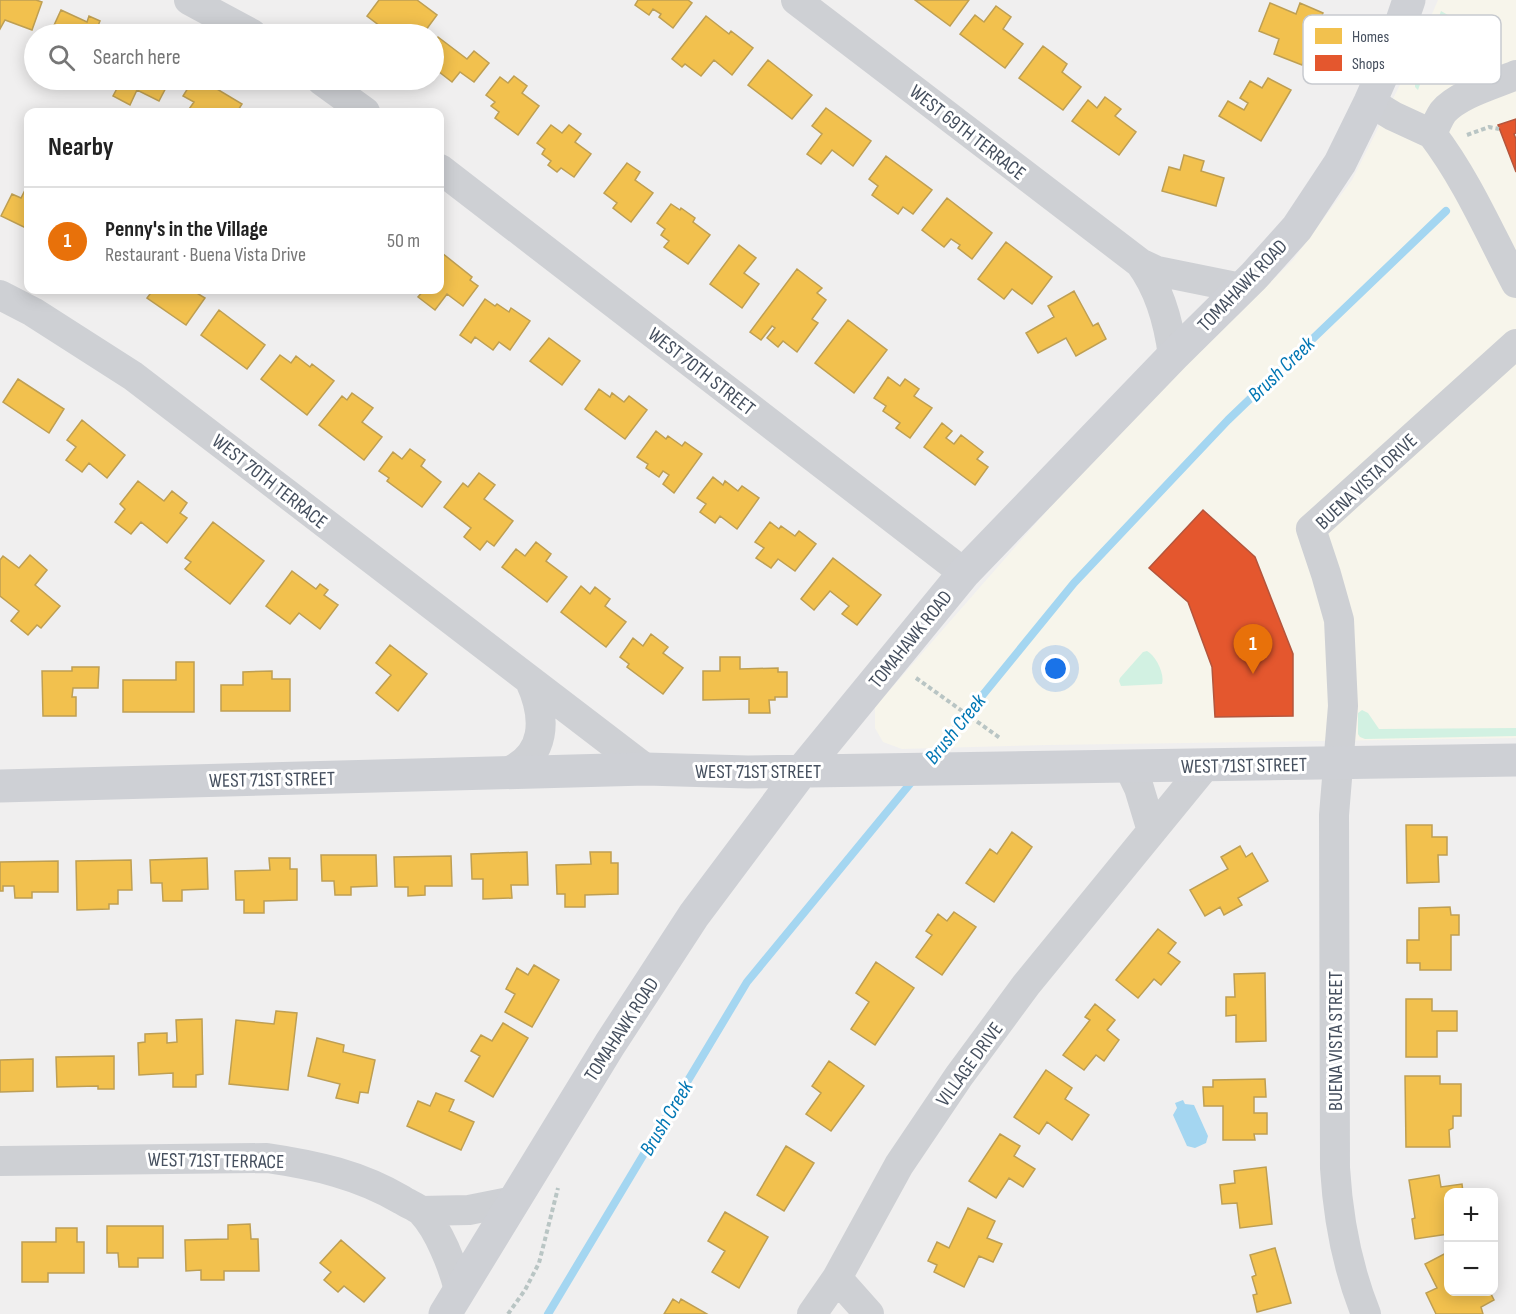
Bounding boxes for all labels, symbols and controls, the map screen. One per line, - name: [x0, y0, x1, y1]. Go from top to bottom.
- legend: [1303, 15, 1501, 84]
- search box: [24, 24, 444, 90]
- text: Homes: [1352, 28, 1389, 47]
- icon: search: [45, 41, 78, 74]
- text: Search here: [93, 44, 180, 71]
- text: Shops: [1352, 55, 1385, 74]
- street label: WEST 69TH TERRACE: [904, 80, 1030, 186]
- text: Nearby: [48, 132, 114, 163]
- text: Penny's in the Village: [105, 216, 268, 243]
- text: 1: [64, 229, 71, 253]
- text: 50 m: [387, 229, 420, 253]
- street label: TOMAHAWK ROAD: [1193, 235, 1293, 337]
- text: Restaurant · Buena Vista Drive: [105, 243, 306, 267]
- street label: WEST 70TH STREET: [643, 323, 760, 421]
- water label: Brush Creek: [1243, 331, 1321, 407]
- street label: WEST 70TH TERRACE: [207, 429, 332, 534]
- street label: BUENA VISTA DRIVE: [1311, 429, 1422, 535]
- street label: TOMAHAWK ROAD: [864, 586, 958, 693]
- pin: 1: [1234, 624, 1272, 674]
- your location: [1041, 654, 1070, 683]
- water label: Brush Creek: [920, 688, 992, 769]
- street label: WEST 71ST STREET: [1181, 753, 1307, 779]
- street label: WEST 71ST STREET: [695, 760, 821, 784]
- street label: WEST 71ST STREET: [209, 767, 335, 793]
- street label: BUENA VISTA STREET: [1324, 971, 1348, 1111]
- street label: TOMAHAWK ROAD: [579, 973, 664, 1086]
- street label: VILLAGE DRIVE: [931, 1018, 1008, 1111]
- water label: Brush Creek: [634, 1075, 699, 1160]
- street label: WEST 71ST TERRACE: [147, 1148, 285, 1174]
- map controls: [1444, 1188, 1498, 1296]
- button: +: [1444, 1188, 1498, 1242]
- button: −: [1444, 1242, 1498, 1296]

